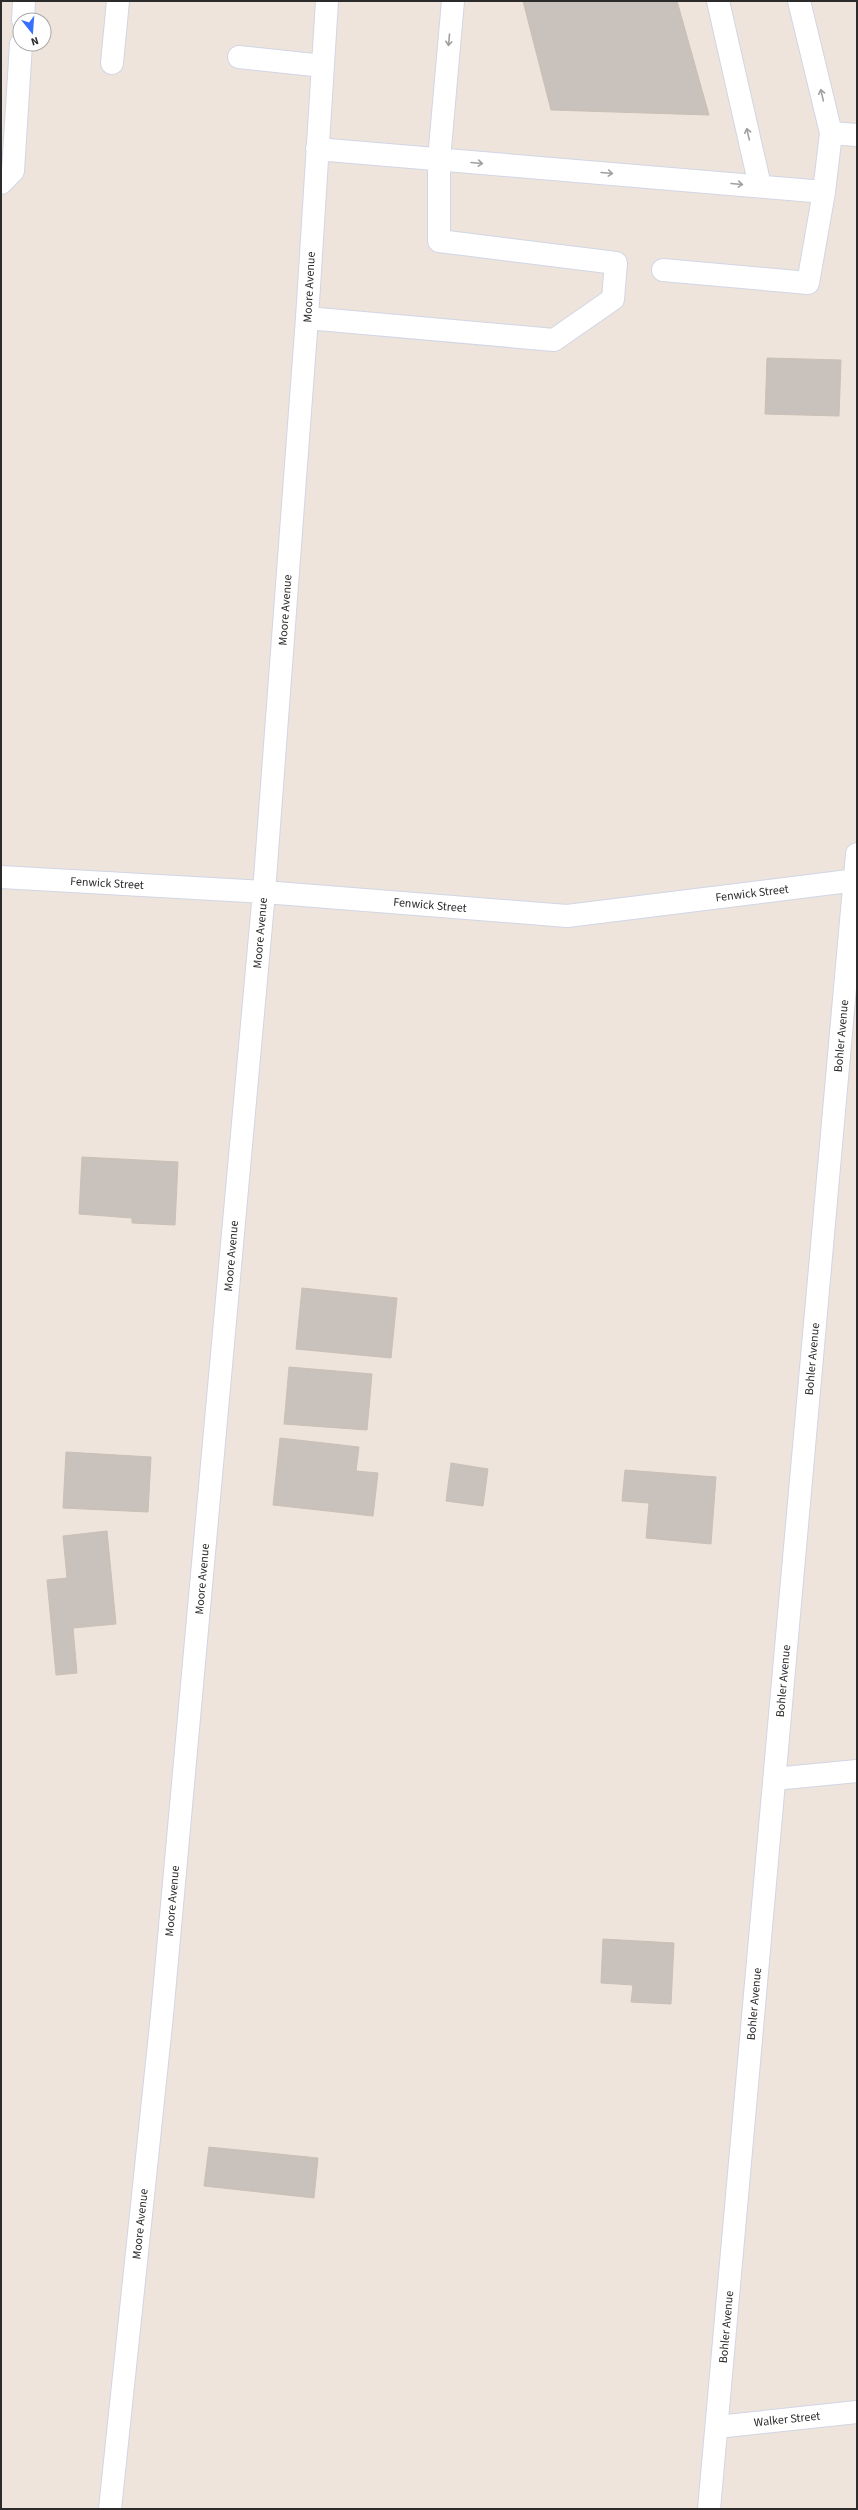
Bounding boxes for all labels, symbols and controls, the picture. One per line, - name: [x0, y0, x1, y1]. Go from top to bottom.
- north arrow: [12, 12, 52, 52]
- text: N: [29, 33, 40, 49]
- one-way arrow: [445, 33, 453, 46]
- one-way arrow: [817, 89, 825, 102]
- one-way arrow: [744, 128, 752, 141]
- one-way arrow: [470, 159, 483, 166]
- one-way arrow: [600, 170, 613, 177]
- one-way arrow: [730, 180, 743, 188]
- street label: Moore Avenue: [299, 251, 320, 323]
- street label: Moore Avenue: [275, 574, 296, 646]
- street label: Fenwick Street: [70, 873, 144, 894]
- street label: Fenwick Street: [714, 881, 790, 906]
- street label: Fenwick Street: [392, 894, 467, 917]
- street label: Moore Avenue: [249, 897, 272, 969]
- street label: Bohler Avenue: [830, 999, 853, 1073]
- street label: Moore Avenue: [220, 1220, 243, 1292]
- street label: Bohler Avenue: [801, 1322, 824, 1396]
- street label: Moore Avenue: [191, 1543, 214, 1615]
- street label: Bohler Avenue: [772, 1644, 795, 1718]
- street label: Moore Avenue: [161, 1865, 184, 1937]
- street label: Bohler Avenue: [743, 1967, 766, 2041]
- street label: Moore Avenue: [128, 2188, 153, 2260]
- street label: Bohler Avenue: [715, 2290, 738, 2364]
- street label: Walker Street: [753, 2408, 821, 2431]

